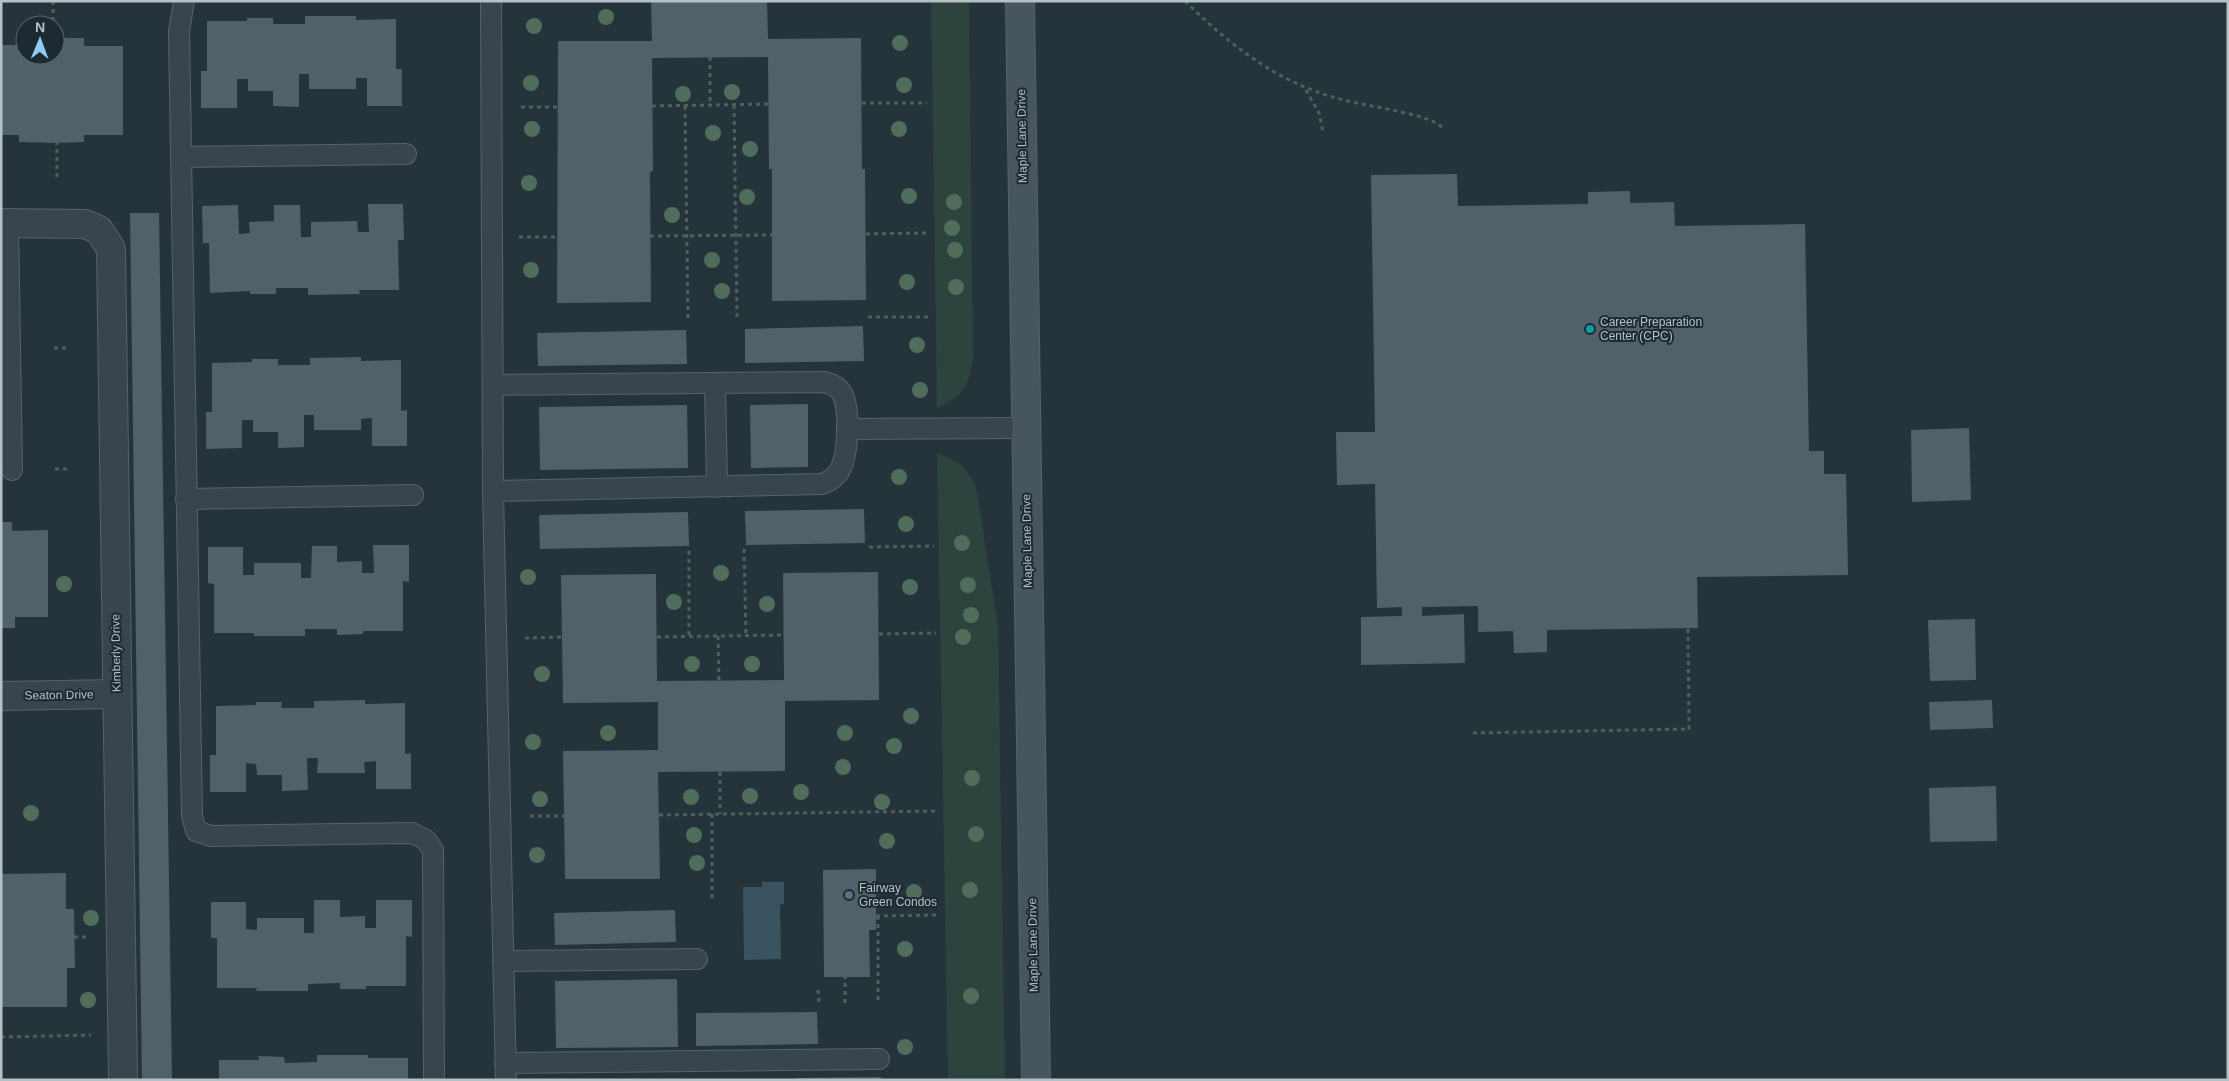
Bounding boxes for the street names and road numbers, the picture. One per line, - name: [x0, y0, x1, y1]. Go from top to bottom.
- street label: Maple Lane Drive: [1014, 89, 1030, 183]
- street label: Maple Lane Drive: [1019, 494, 1035, 588]
- street label: Kimberly Drive: [108, 614, 124, 692]
- street label: Seaton Drive: [24, 687, 94, 703]
- street label: Maple Lane Drive: [1025, 898, 1041, 992]

